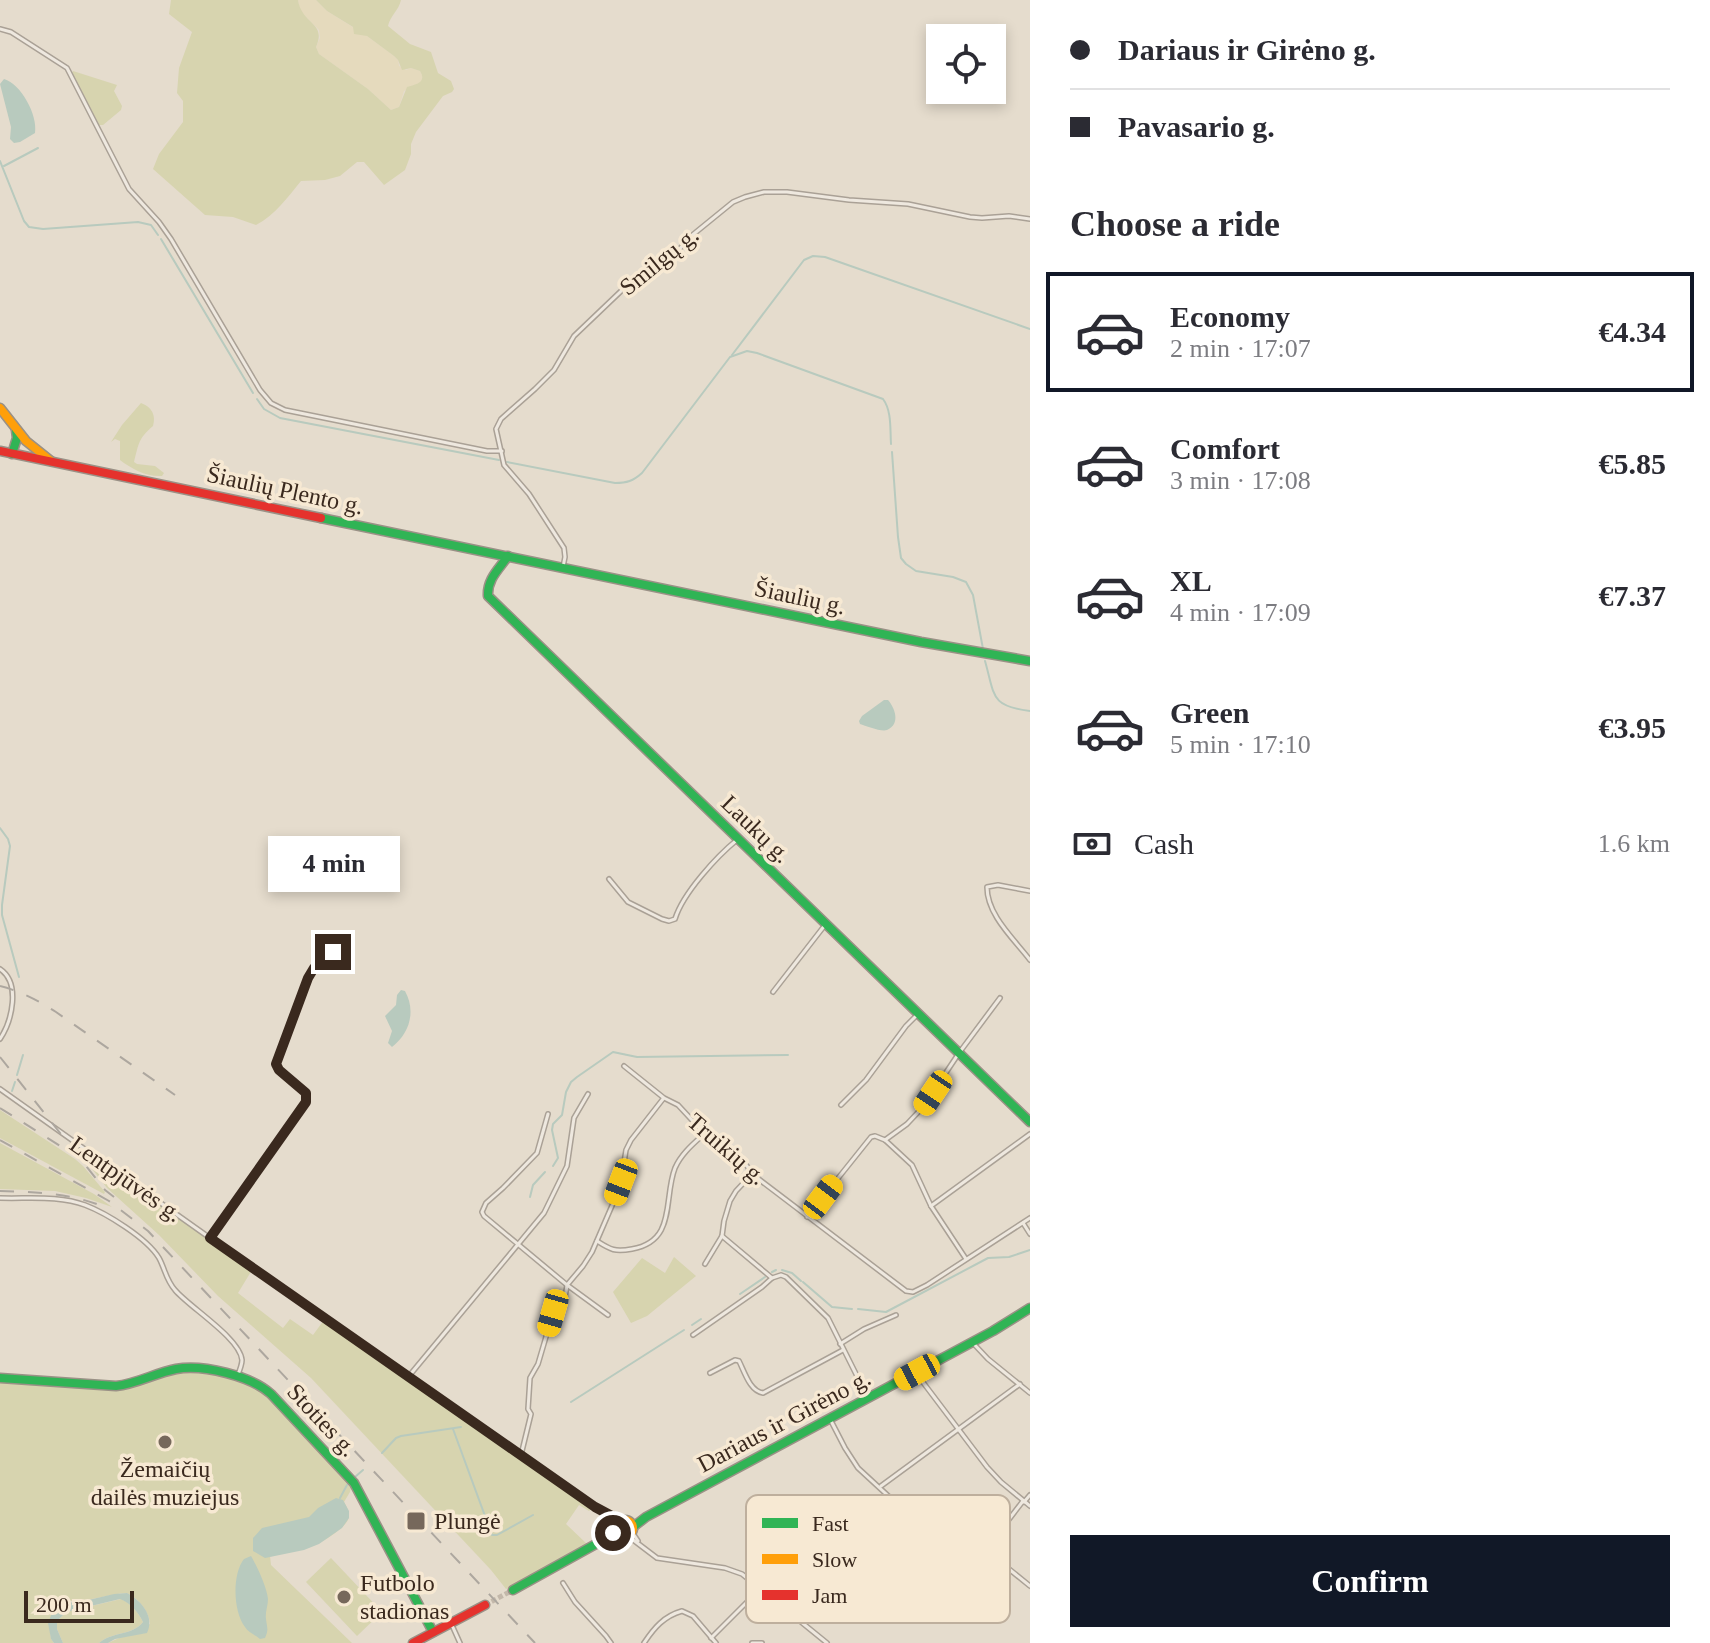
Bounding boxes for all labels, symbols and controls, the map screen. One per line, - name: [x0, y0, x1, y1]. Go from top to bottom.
- map controls: [926, 24, 1006, 104]
- button: locate: [926, 24, 1006, 104]
- text: Dariaus ir Girėno g.: [1118, 33, 1376, 66]
- text: Pavasario g.: [1118, 110, 1275, 143]
- text: Choose a ride: [1070, 204, 1280, 244]
- street label: Smilgų g.: [615, 222, 703, 300]
- icon: car: [1074, 296, 1146, 368]
- text: Economy: [1170, 300, 1290, 333]
- text: €4.34: [1599, 315, 1666, 348]
- text: 2 min · 17:07: [1170, 334, 1311, 363]
- icon: car: [1074, 428, 1146, 500]
- text: Comfort: [1170, 432, 1280, 465]
- text: €5.85: [1599, 447, 1666, 480]
- street label: Šiaulių Plento g.: [204, 461, 366, 519]
- text: 3 min · 17:08: [1170, 466, 1311, 495]
- icon: car: [1074, 560, 1146, 632]
- text: XL: [1170, 564, 1212, 597]
- street label: Šiaulių g.: [752, 575, 848, 619]
- text: €7.37: [1599, 579, 1666, 612]
- text: 4 min · 17:09: [1170, 598, 1311, 627]
- icon: car: [1074, 692, 1146, 764]
- text: Green: [1170, 696, 1249, 729]
- text: €3.95: [1599, 711, 1666, 744]
- text: 5 min · 17:10: [1170, 730, 1311, 759]
- street label: Laukų g.: [716, 790, 796, 868]
- icon: cash: [1070, 822, 1114, 866]
- text: Cash: [1134, 827, 1194, 860]
- text: 1.6 km: [1598, 829, 1670, 858]
- callout: 4 min: [267, 836, 399, 892]
- text: 4 min: [303, 849, 365, 878]
- route end: [315, 934, 351, 970]
- car: [910, 1066, 956, 1120]
- street label: Truikių g.: [683, 1108, 771, 1190]
- street label: Lentpjūvės g.: [65, 1131, 187, 1227]
- car: [601, 1155, 641, 1209]
- car: [799, 1171, 847, 1223]
- car: [535, 1287, 571, 1339]
- car: [890, 1350, 944, 1394]
- street label: Dariaus ir Girėno g.: [693, 1364, 875, 1478]
- street label: Stoties g.: [282, 1378, 362, 1462]
- marker: Žemaičių dailės muziejus: [156, 1433, 174, 1451]
- place label: Žemaičių dailės muziejus: [91, 1456, 239, 1510]
- legend: [746, 1495, 1010, 1623]
- place label: Plungė: [434, 1508, 501, 1534]
- marker: Plungė: [405, 1510, 427, 1532]
- text: Fast: [812, 1511, 849, 1536]
- route start: [595, 1515, 631, 1551]
- button: Confirm: [1070, 1535, 1670, 1627]
- text: Slow: [812, 1547, 857, 1572]
- place label: Futbolo stadionas: [360, 1570, 449, 1624]
- text: Jam: [812, 1583, 847, 1608]
- scale bar: [24, 1587, 134, 1623]
- marker: Futbolo stadionas: [335, 1588, 353, 1606]
- text: 200 m: [36, 1592, 92, 1617]

